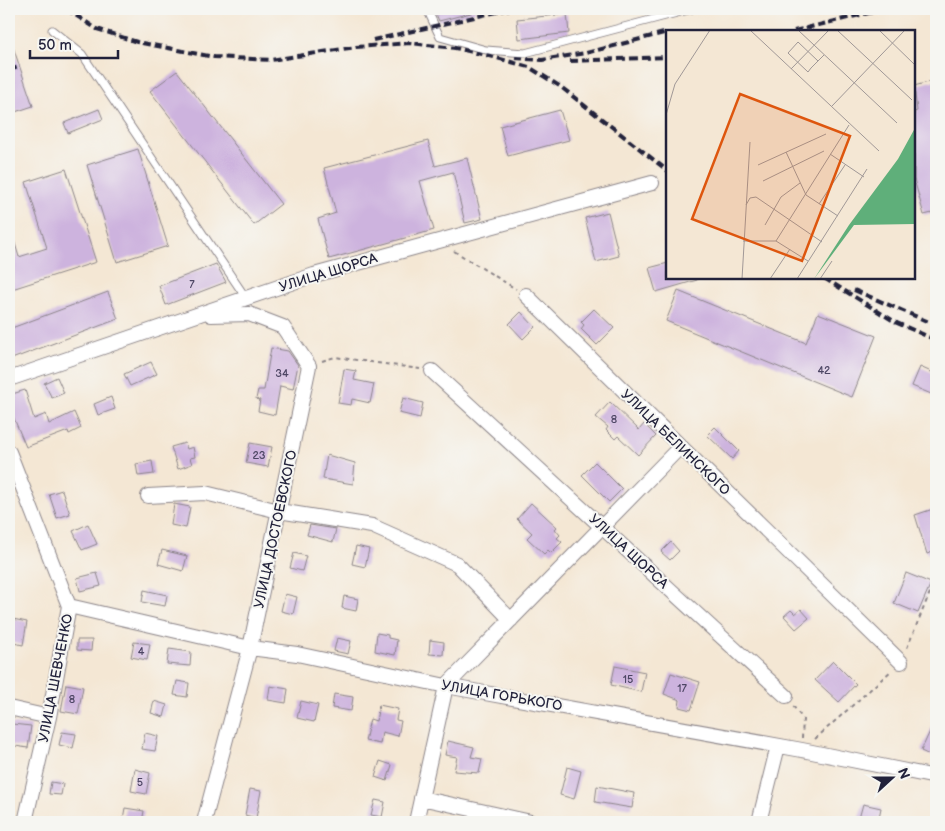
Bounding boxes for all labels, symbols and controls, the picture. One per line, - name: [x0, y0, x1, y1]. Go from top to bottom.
- scale bar: [30, 28, 118, 60]
- inset map: [666, 30, 915, 279]
- text: 50 m: [38, 36, 72, 55]
- street label: УЛИЦА ЩОРСА: [277, 249, 380, 295]
- house number: 7: [189, 278, 195, 291]
- house number: 42: [817, 364, 831, 377]
- house number: 34: [275, 367, 289, 380]
- street label: УЛИЦА БЕЛИНСКОГО: [618, 386, 734, 499]
- house number: 8: [611, 413, 617, 426]
- street label: УЛИЦА ДОСТОЕВСКОГО: [250, 448, 301, 610]
- house number: 23: [252, 449, 266, 462]
- street label: УЛИЦА ЩОРСА: [586, 510, 672, 593]
- street label: УЛИЦА ШЕВЧЕНКО: [35, 612, 76, 744]
- house number: 4: [138, 645, 145, 658]
- house number: 15: [623, 673, 633, 686]
- street label: УЛИЦА ГОРЬКОГО: [440, 676, 564, 714]
- house number: 17: [677, 682, 687, 695]
- house number: 8: [69, 693, 75, 706]
- north arrow: [868, 754, 918, 804]
- text: N: [894, 766, 913, 781]
- house number: 5: [137, 776, 143, 789]

